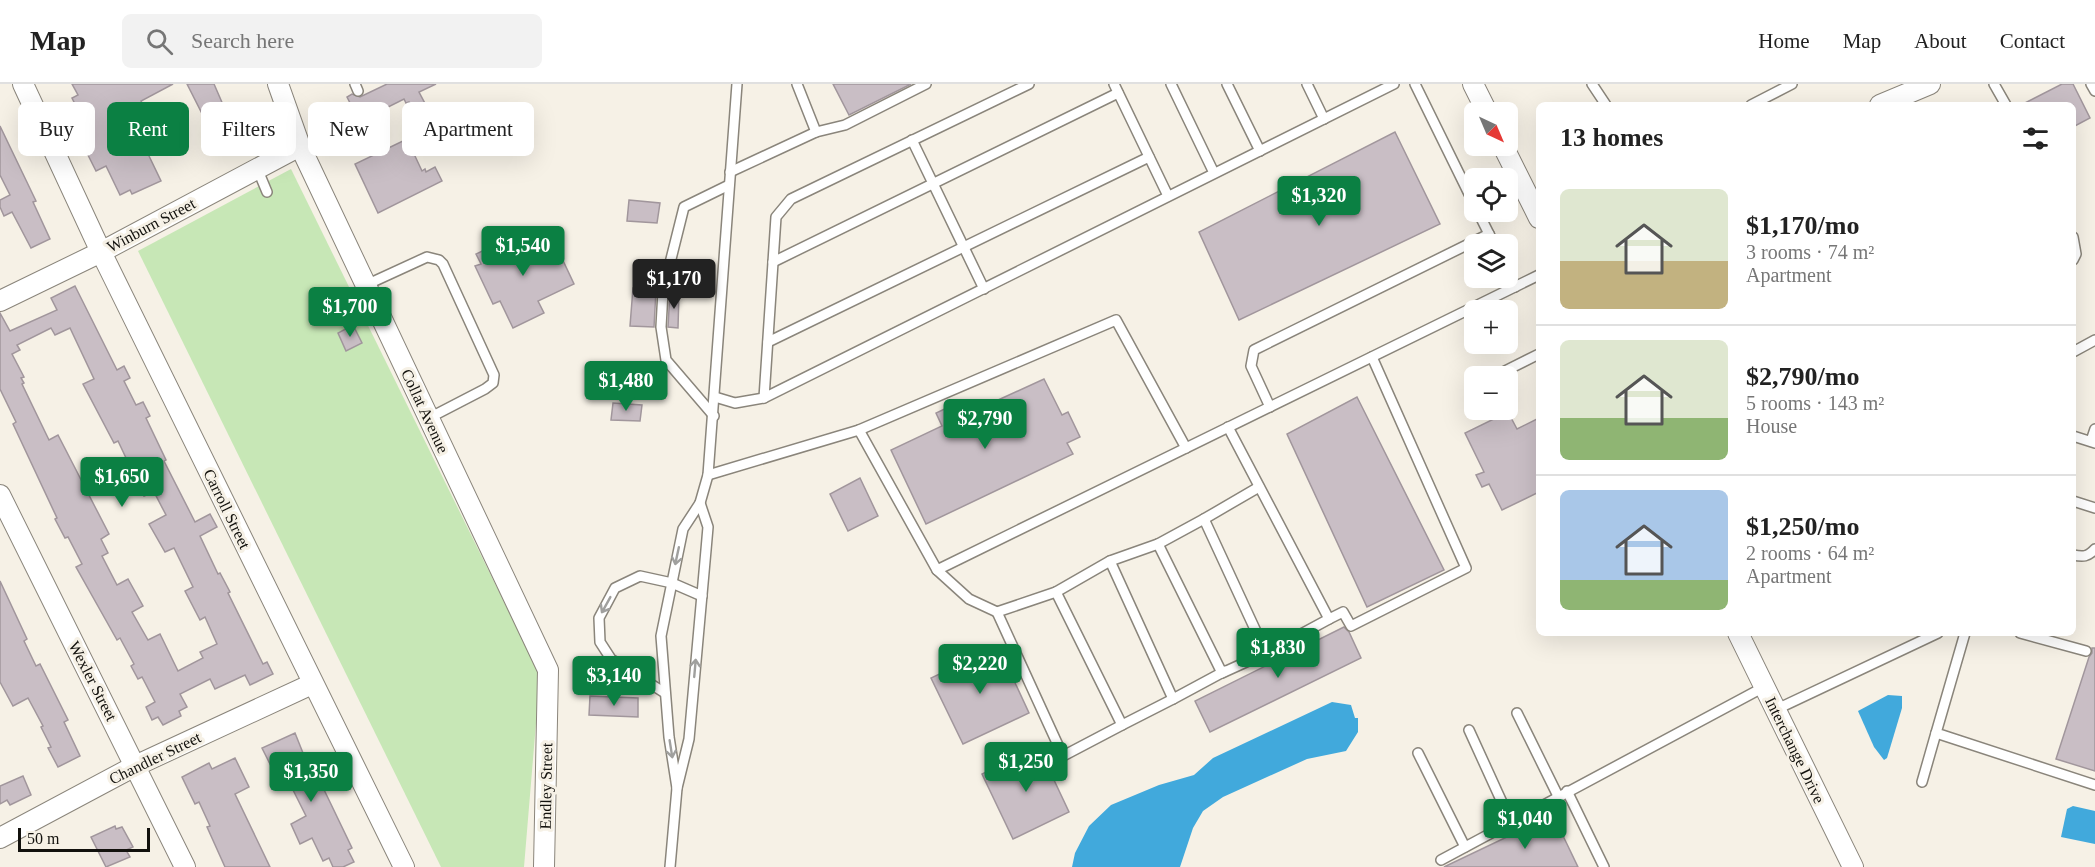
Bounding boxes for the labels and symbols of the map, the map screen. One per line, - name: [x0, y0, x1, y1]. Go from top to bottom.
- north arrow: [1464, 102, 1518, 156]
- pin: $1,320: [1270, 176, 1368, 227]
- street label: Winburn Street: [104, 194, 199, 255]
- pin: $1,540: [474, 226, 572, 277]
- pin: $1,170: [625, 259, 723, 310]
- pin: $1,700: [301, 287, 399, 338]
- pin: $1,480: [577, 361, 675, 412]
- street label: Collat Avenue: [398, 366, 452, 456]
- pin: $2,790: [936, 399, 1034, 450]
- pin: $1,650: [73, 457, 171, 508]
- street label: Carroll Street: [200, 466, 254, 552]
- one-way arrow: [671, 546, 683, 565]
- one-way arrow: [600, 596, 611, 614]
- pin: $1,830: [1229, 628, 1327, 679]
- street label: Wexler Street: [66, 638, 121, 724]
- pin: $2,220: [931, 644, 1029, 695]
- pin: $3,140: [565, 656, 663, 707]
- one-way arrow: [690, 659, 701, 679]
- street label: Interchange Drive: [1761, 694, 1828, 806]
- street label: Chandler Street: [106, 728, 204, 788]
- one-way arrow: [665, 739, 676, 758]
- street label: Endley Street: [537, 742, 556, 829]
- pin: $1,250: [977, 742, 1075, 793]
- pin: $1,350: [262, 752, 360, 803]
- pin: $1,040: [1476, 799, 1574, 850]
- scale bar: [18, 825, 150, 852]

